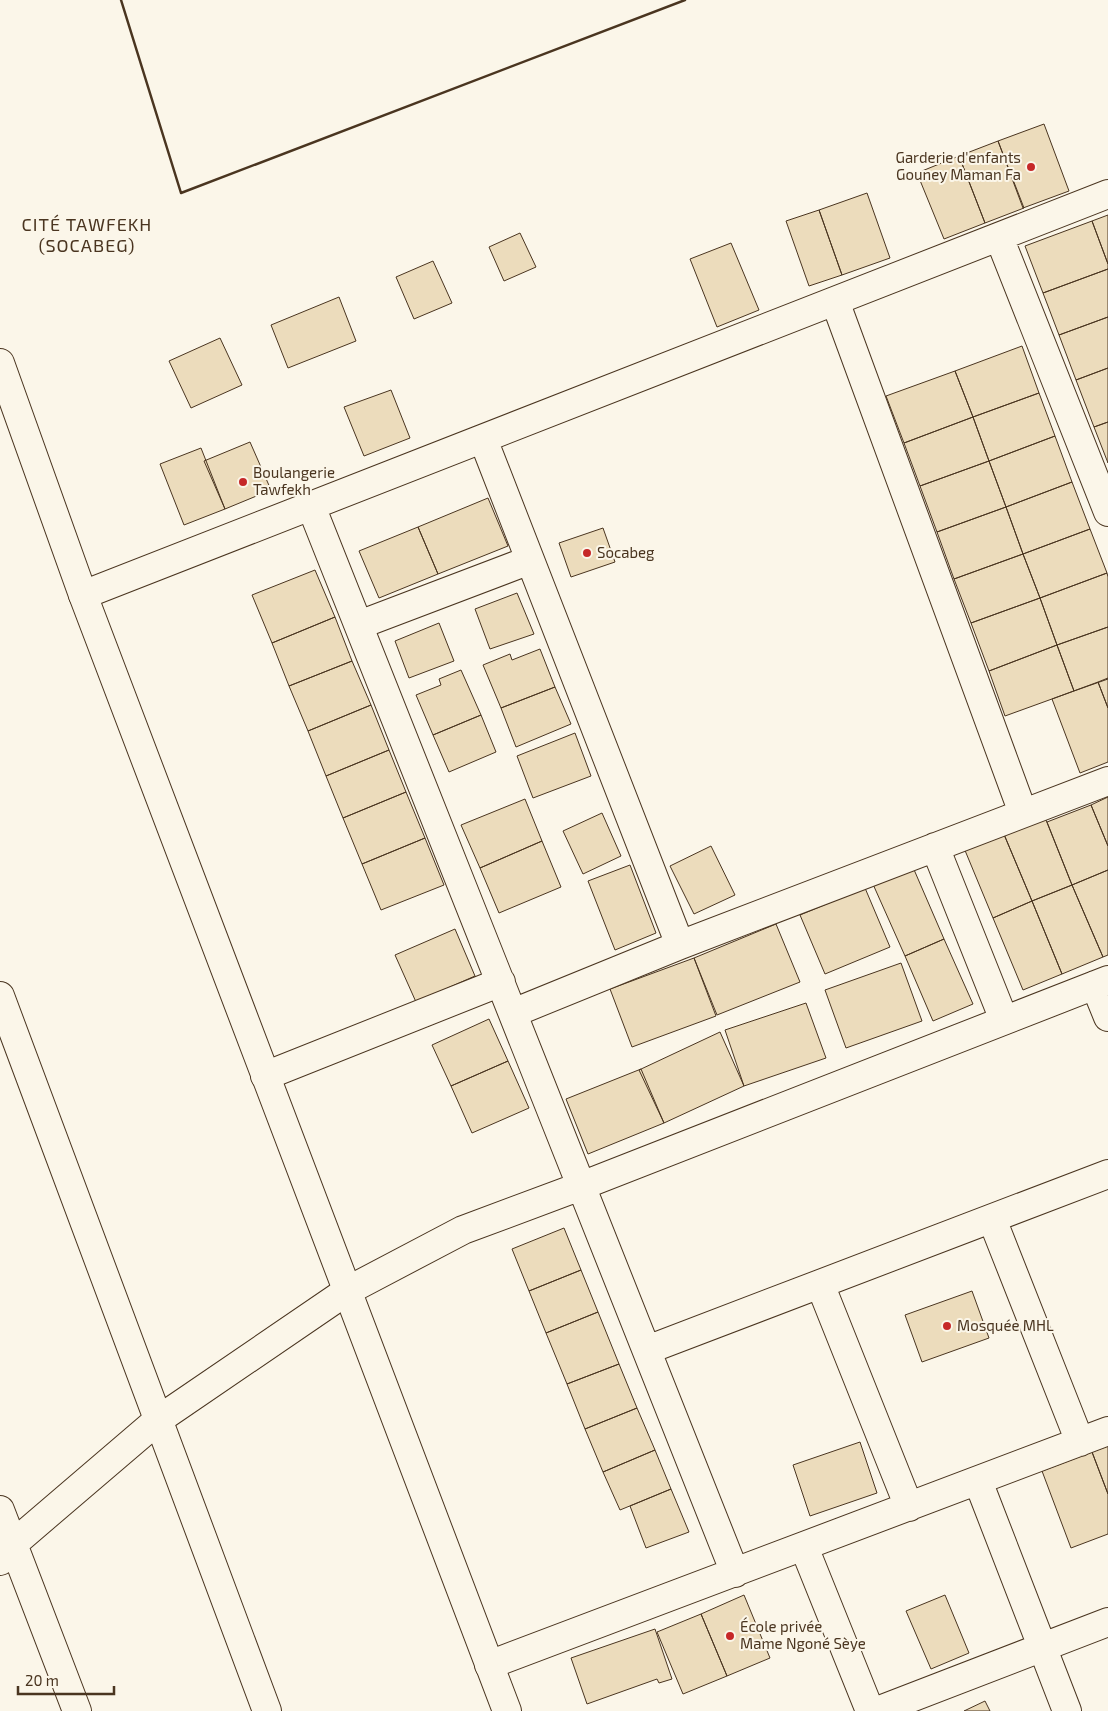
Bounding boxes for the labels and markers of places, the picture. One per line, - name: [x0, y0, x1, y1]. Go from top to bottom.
- place label: Garderie d'enfants Gouney Maman Fa: [895, 148, 1021, 183]
- marker: Garderie d'enfants Gouney Maman Fa: [1025, 161, 1037, 173]
- place label: Boulangerie Tawfekh: [253, 463, 335, 498]
- marker: Boulangerie Tawfekh: [237, 476, 249, 488]
- place label: Socabeg: [597, 543, 655, 561]
- marker: Socabeg: [581, 547, 593, 559]
- place label: Mosquée MHL: [957, 1316, 1054, 1334]
- marker: Mosquée MHL: [941, 1320, 953, 1332]
- place label: École privée Mame Ngoné Sèye: [740, 1617, 866, 1652]
- marker: École privée Mame Ngoné Sèye: [724, 1630, 736, 1642]

